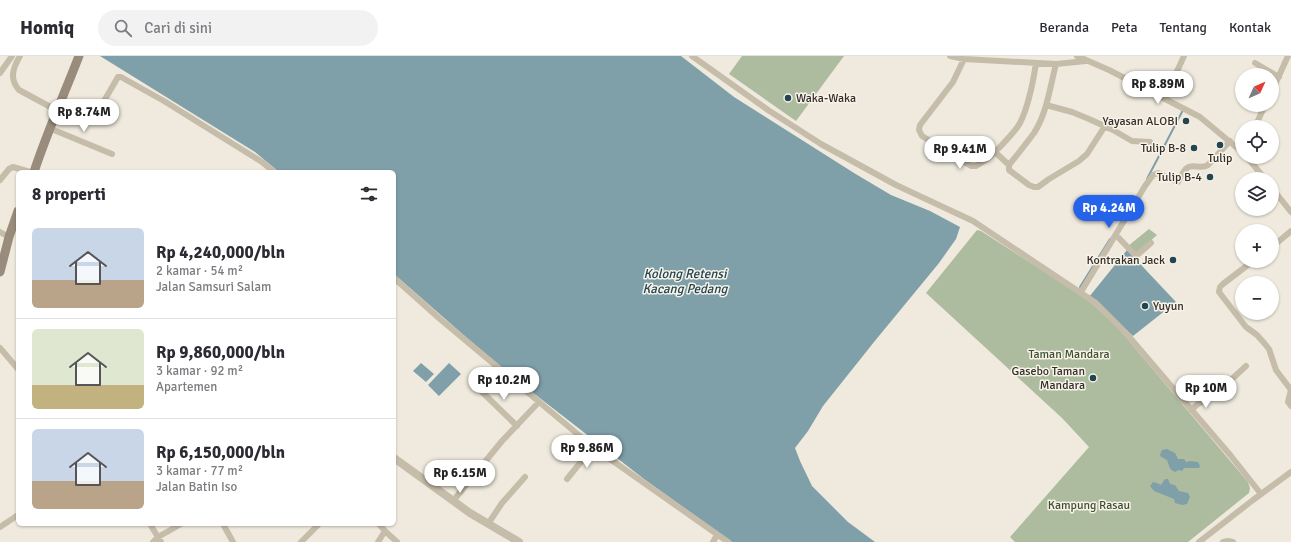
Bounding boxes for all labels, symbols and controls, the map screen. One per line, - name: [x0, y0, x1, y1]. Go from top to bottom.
- search box: [98, 10, 378, 46]
- text: Homiq: [20, 16, 74, 40]
- icon: search: [112, 17, 134, 39]
- text: Cari di sini: [144, 19, 212, 37]
- text: Beranda: [1039, 19, 1089, 36]
- text: Peta: [1111, 19, 1138, 36]
- text: Tentang: [1160, 19, 1207, 36]
- text: Kontak: [1229, 19, 1271, 36]
- north arrow: [1235, 68, 1279, 112]
- map controls: [1235, 68, 1279, 320]
- pin: Rp 8.89M: [1117, 71, 1199, 105]
- text: Rp 8.89M: [1131, 76, 1185, 92]
- place label: Waka-Waka: [796, 91, 856, 106]
- marker: Waka-Waka: [783, 93, 793, 103]
- pin: Rp 8.74M: [43, 99, 125, 133]
- text: Rp 8.74M: [57, 104, 111, 120]
- place label: Yayasan ALOBI: [1103, 114, 1178, 129]
- marker: Yayasan ALOBI: [1181, 116, 1191, 126]
- button: locate: [1235, 120, 1279, 164]
- pin: Rp 9.41M: [919, 136, 1001, 170]
- marker: Tulip: [1215, 140, 1225, 150]
- text: Rp 9.41M: [933, 141, 987, 157]
- place label: Tulip B-8: [1141, 141, 1186, 156]
- marker: Tulip B-8: [1189, 143, 1199, 153]
- place label: Tulip: [1208, 151, 1232, 166]
- place label: Tulip B-4: [1157, 170, 1203, 185]
- marker: Tulip B-4: [1205, 172, 1215, 182]
- button: layers: [1235, 172, 1279, 216]
- icon: filters: [358, 183, 380, 205]
- text: 8 properti: [32, 184, 106, 205]
- pin: Rp 4.24M: [1068, 195, 1150, 229]
- text: Rp 4.24M: [1082, 200, 1136, 216]
- button: +: [1235, 224, 1279, 268]
- text: Rp 4,240,000/bln: [156, 242, 285, 263]
- icon: home: [64, 244, 112, 292]
- place label: Kontrakan Jack: [1087, 253, 1165, 268]
- marker: Kontrakan Jack: [1168, 255, 1178, 265]
- text: 2 kamar · 54 m²: [156, 263, 243, 279]
- water label: Kolong Retensi Kacang Pedang: [643, 266, 729, 297]
- button: −: [1235, 276, 1279, 320]
- text: Jalan Samsuri Salam: [156, 279, 271, 295]
- place label: Yuyun: [1153, 299, 1184, 314]
- marker: Yuyun: [1140, 301, 1150, 311]
- text: Rp 9,860,000/bln: [156, 342, 285, 363]
- icon: home: [64, 345, 112, 393]
- park label: Taman Mandara: [1028, 347, 1110, 362]
- text: 3 kamar · 92 m²: [156, 363, 243, 379]
- place label: Gasebo Taman Mandara: [1011, 364, 1085, 393]
- pin: Rp 10.2M: [463, 367, 545, 401]
- text: Rp 10.2M: [477, 372, 531, 388]
- marker: Gasebo Taman Mandara: [1088, 373, 1098, 383]
- pin: Rp 10M: [1173, 375, 1239, 409]
- text: Apartemen: [156, 379, 217, 395]
- text: Rp 10M: [1185, 380, 1227, 396]
- pin: Rp 9.86M: [546, 435, 628, 469]
- text: Rp 9.86M: [560, 440, 614, 456]
- text: Rp 6,150,000/bln: [156, 442, 285, 463]
- icon: home: [64, 445, 112, 493]
- pin: Rp 6.15M: [419, 460, 501, 494]
- text: 3 kamar · 77 m²: [156, 463, 243, 479]
- text: Rp 6.15M: [433, 465, 487, 481]
- text: Jalan Batin Iso: [156, 479, 237, 495]
- park label: Kampung Rasau: [1048, 498, 1130, 513]

